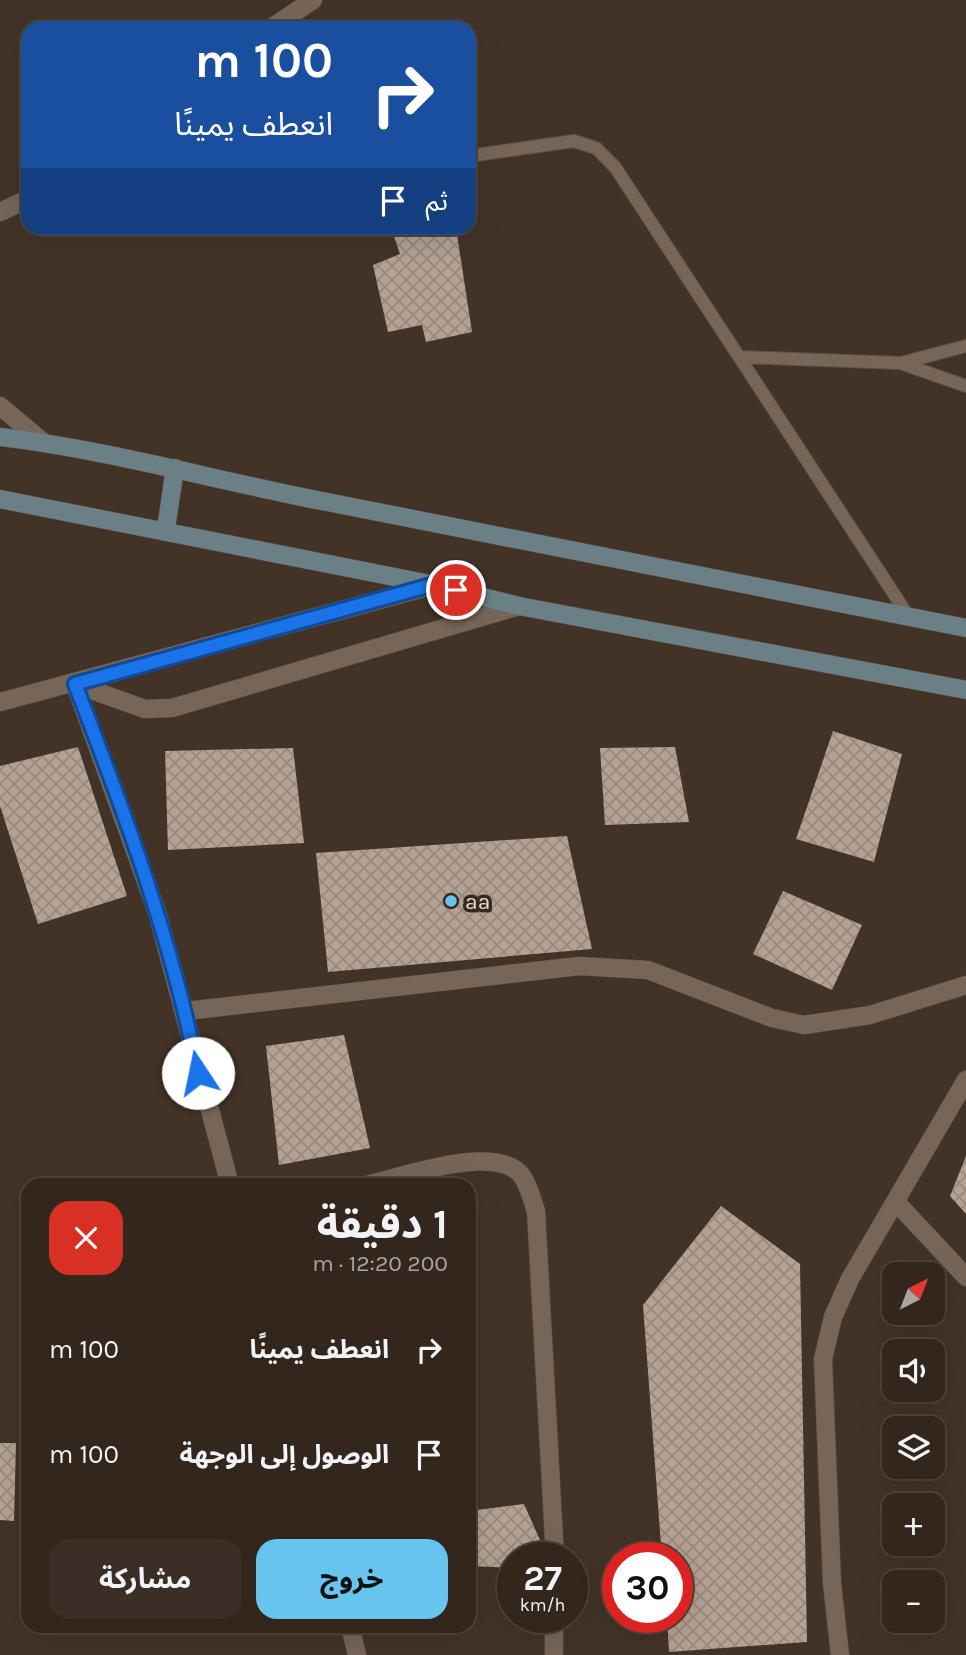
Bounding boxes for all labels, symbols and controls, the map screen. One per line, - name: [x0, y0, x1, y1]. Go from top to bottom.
- text: 100 m: [195, 32, 333, 89]
- icon: right: [357, 49, 448, 140]
- text: انعطف يمينًا: [174, 106, 333, 143]
- icon: arrive: [374, 182, 412, 220]
- text: ثم: [426, 186, 448, 217]
- pin: [426, 560, 486, 620]
- icon: arrive: [437, 571, 475, 609]
- place label: aa: [465, 888, 490, 915]
- marker: aa: [443, 893, 459, 909]
- position arrow: [161, 1036, 235, 1110]
- text: 1 دقيقة: [317, 1199, 448, 1249]
- button: close: [49, 1201, 123, 1275]
- text: 200 m · 12:20: [312, 1250, 448, 1277]
- north arrow: [882, 1262, 945, 1325]
- map controls: [882, 1262, 945, 1633]
- icon: right: [410, 1331, 448, 1369]
- text: 100 m: [49, 1334, 119, 1365]
- text: انعطف يمينًا: [249, 1334, 389, 1365]
- button: sound: [882, 1339, 945, 1402]
- button: layers: [882, 1416, 945, 1479]
- icon: arrive: [410, 1436, 448, 1474]
- text: 100 m: [49, 1439, 119, 1470]
- text: الوصول إلى الوجهة: [180, 1439, 389, 1470]
- button: +: [882, 1493, 945, 1556]
- button: مشاركة: [49, 1539, 242, 1619]
- button: خروج: [256, 1539, 448, 1619]
- speed limit sign: 30: [602, 1542, 693, 1633]
- text: 27: [523, 1558, 562, 1599]
- button: −: [882, 1570, 945, 1633]
- text: km/h: [520, 1594, 565, 1616]

